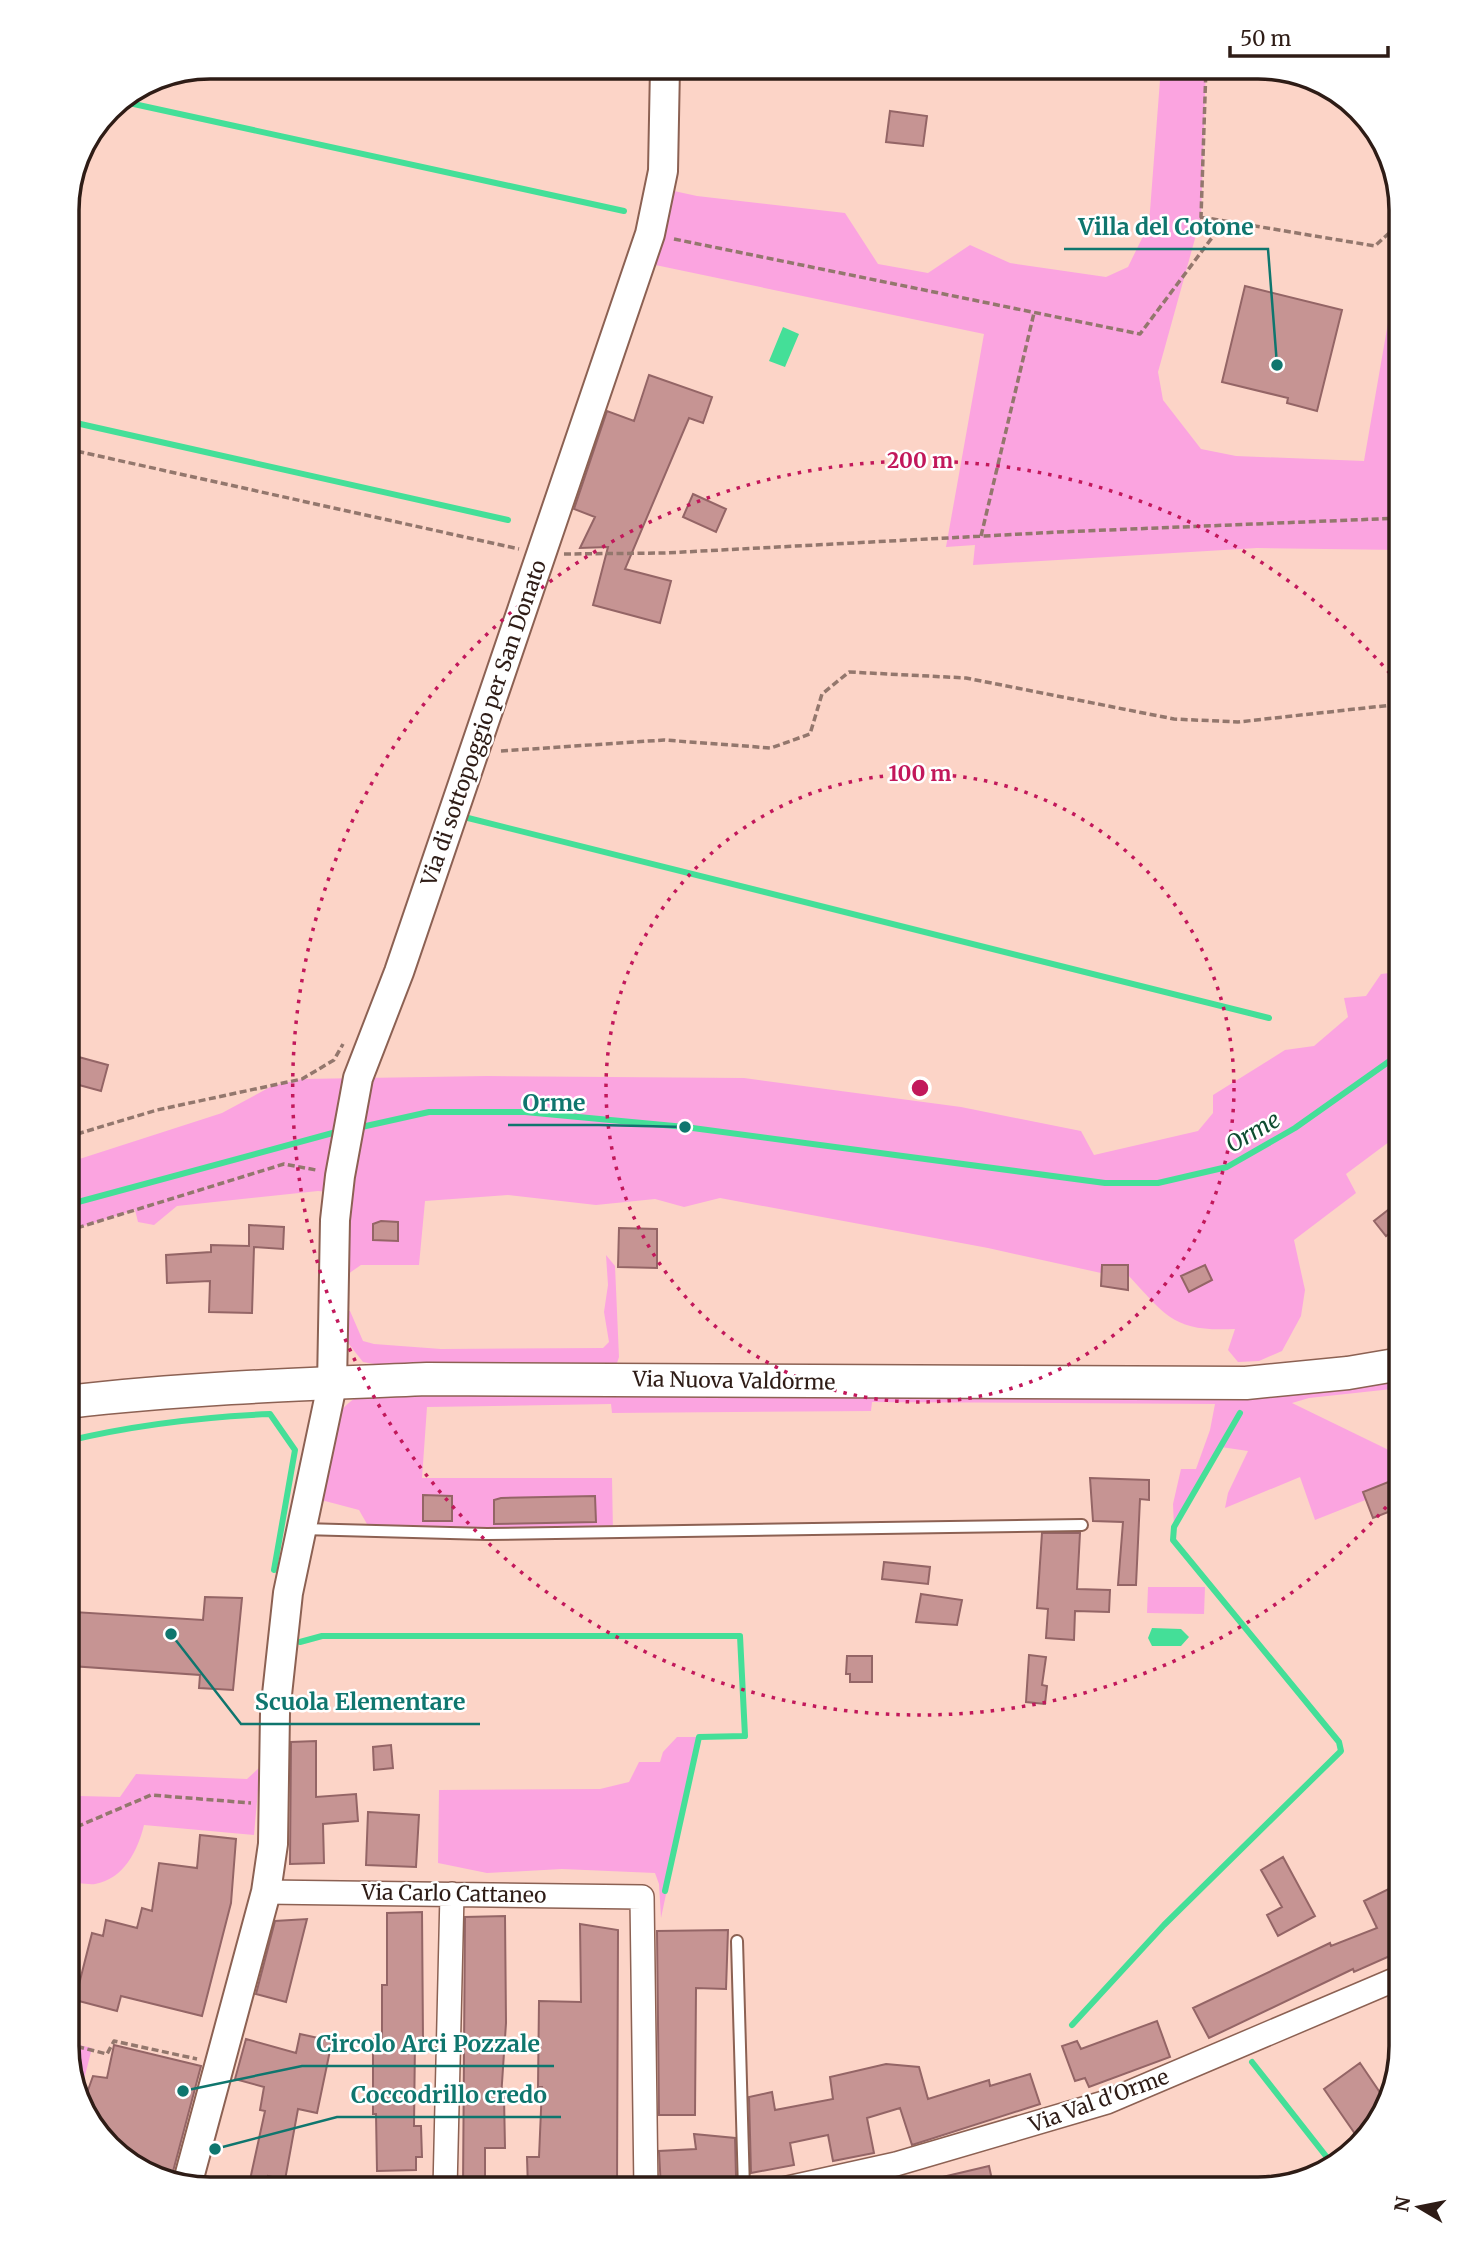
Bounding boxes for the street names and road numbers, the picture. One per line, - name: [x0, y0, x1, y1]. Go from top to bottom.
- street label: Via di sottopoggio per San Donato: [415, 556, 552, 890]
- street label: Via Nuova Valdorme: [631, 1365, 836, 1396]
- street label: Via Carlo Cattaneo: [360, 1878, 547, 1909]
- street label: Via Val d'Orme: [1024, 2063, 1172, 2139]

